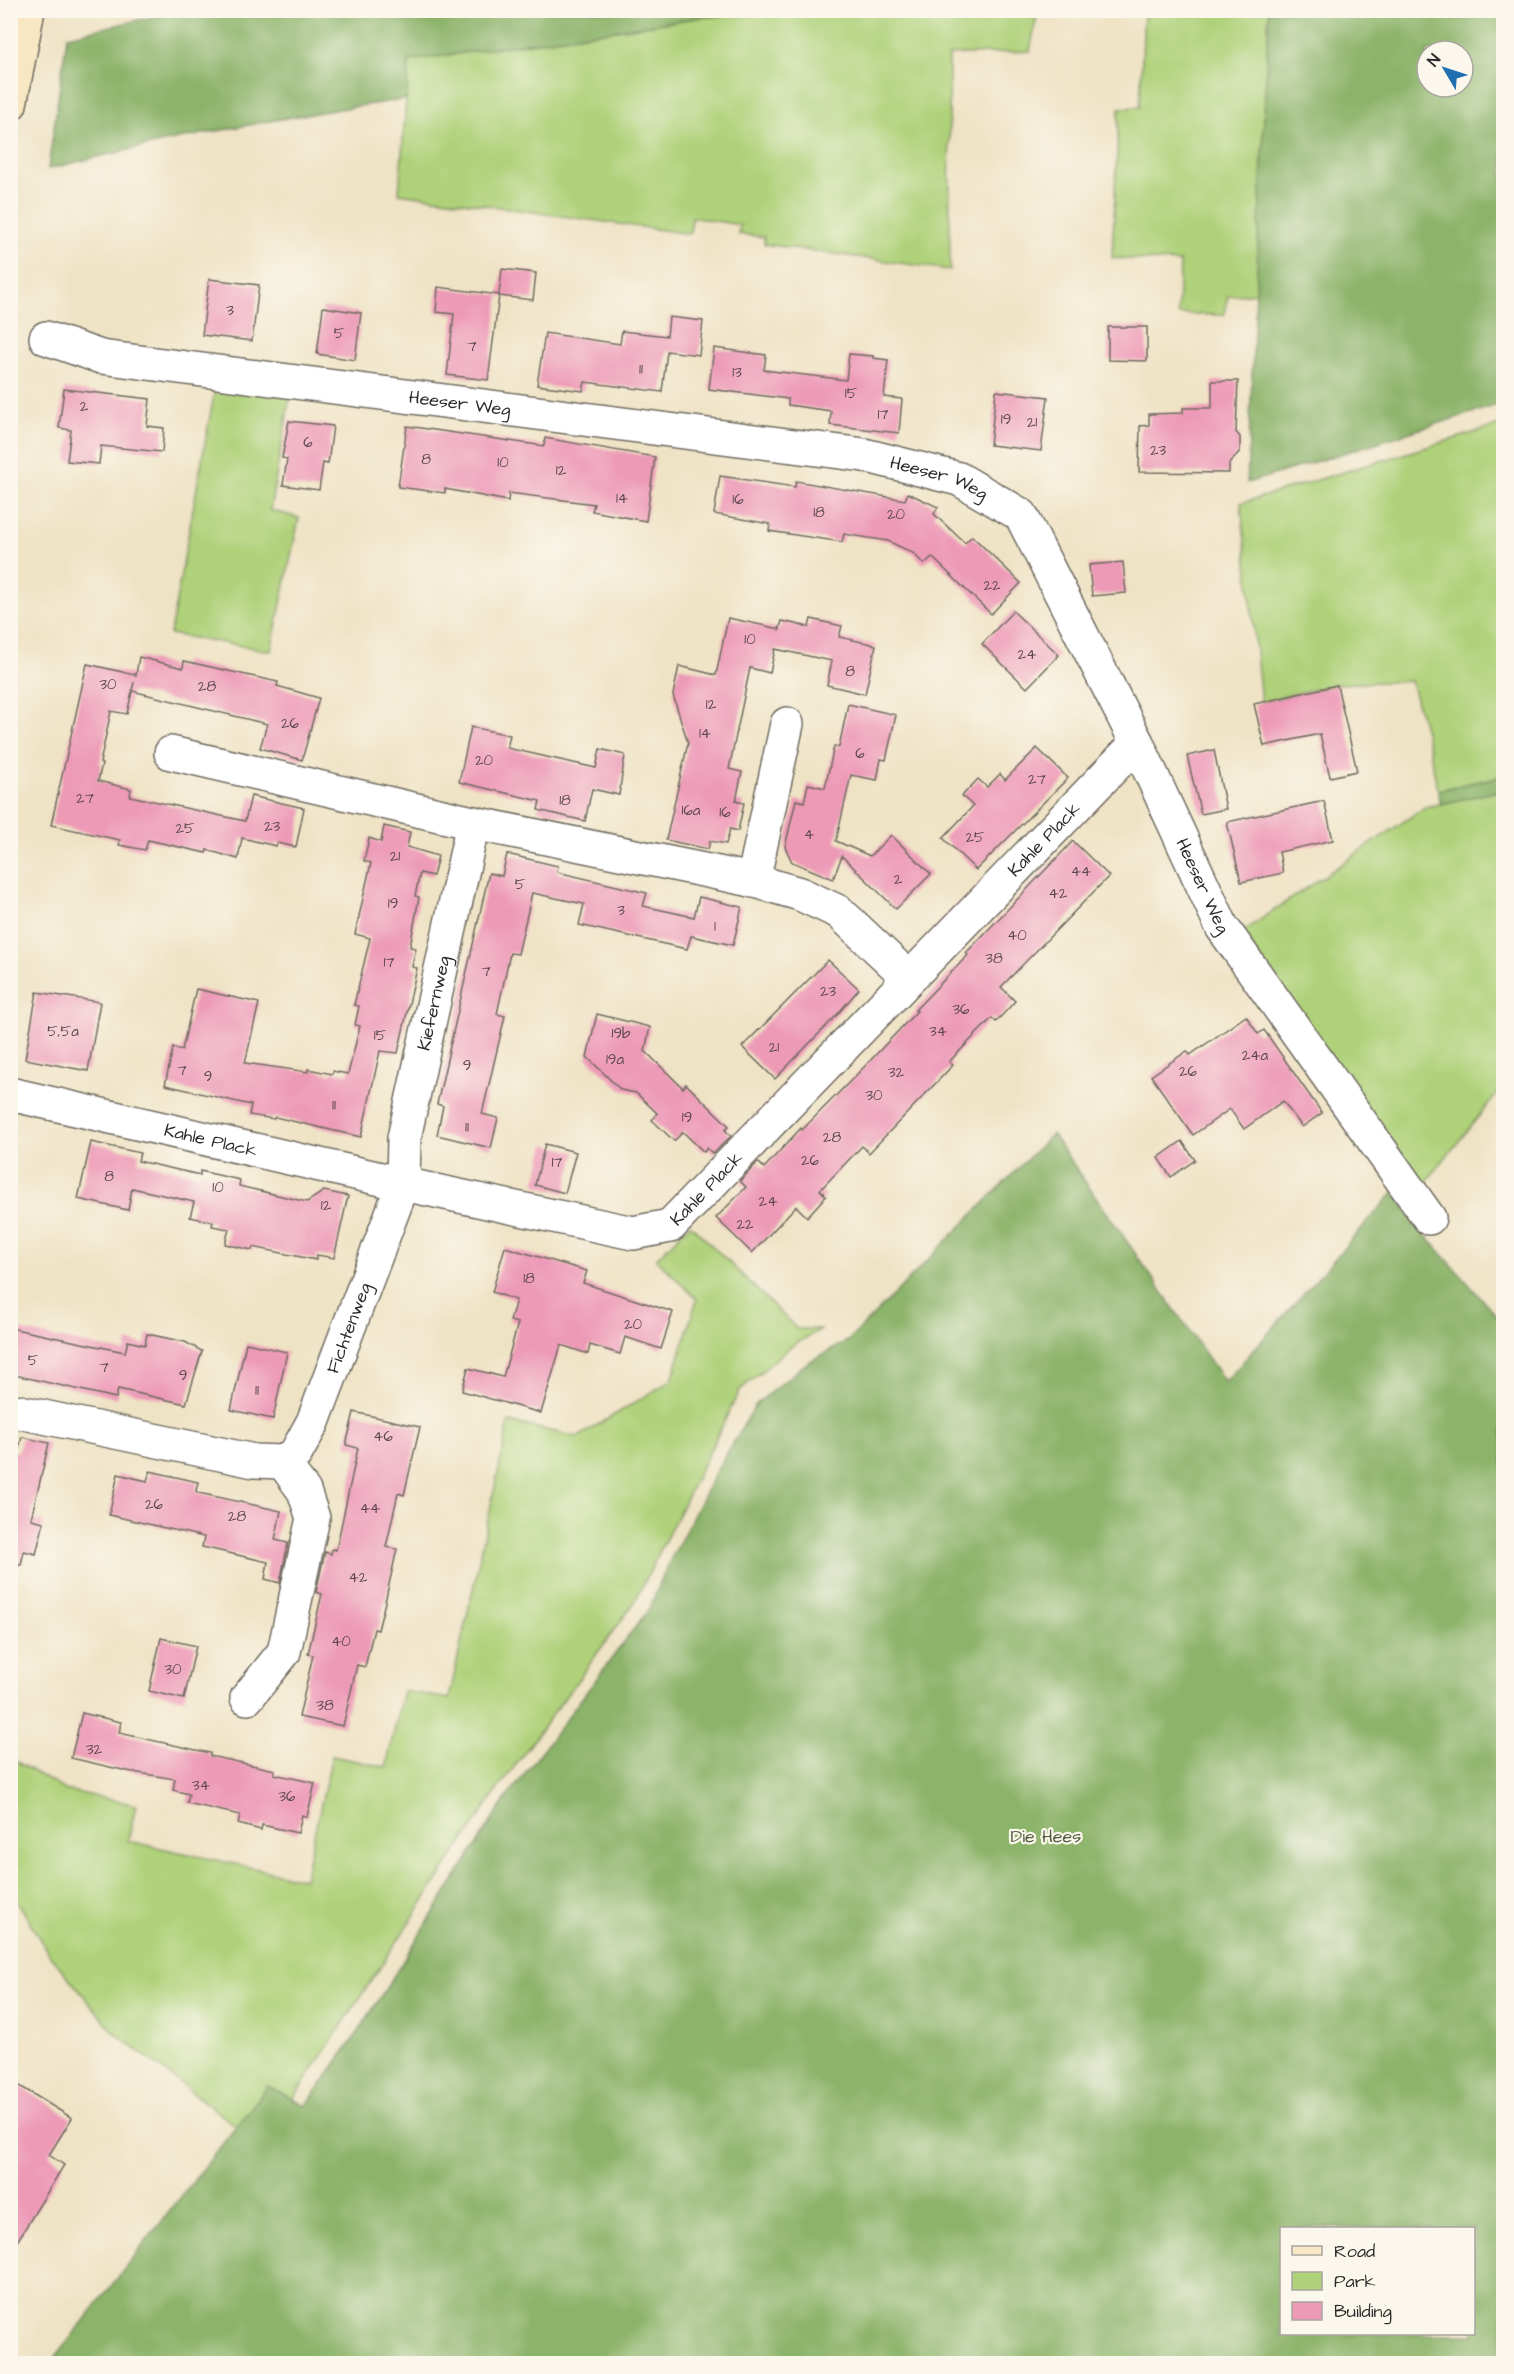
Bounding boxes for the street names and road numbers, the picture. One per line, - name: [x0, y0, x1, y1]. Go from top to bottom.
- street label: Heeser Weg: [408, 384, 512, 423]
- street label: Heeser Weg: [887, 450, 993, 507]
- street label: Kahle Plack: [1002, 796, 1086, 882]
- street label: Heeser Weg: [1170, 834, 1235, 939]
- street label: Kiefernweg: [411, 953, 457, 1053]
- street label: Kahle Plack: [162, 1117, 260, 1163]
- street label: Kahle Plack: [664, 1146, 748, 1231]
- street label: Fichtenweg: [320, 1279, 378, 1377]

